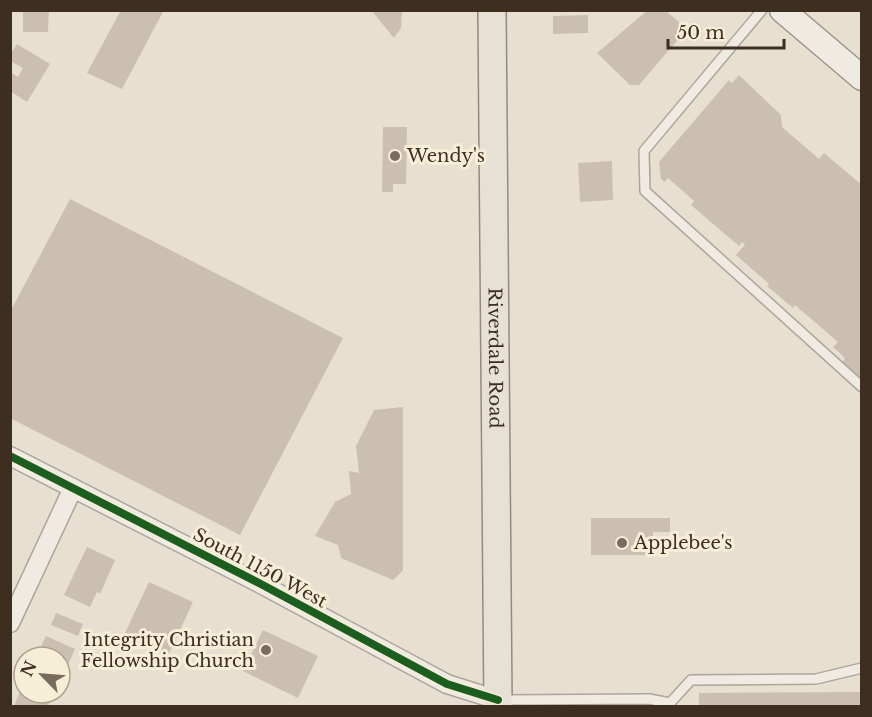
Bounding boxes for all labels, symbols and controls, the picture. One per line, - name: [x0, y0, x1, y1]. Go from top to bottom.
- scale bar: [668, 12, 784, 50]
- text: 50 m: [677, 22, 725, 44]
- place label: Wendy's: [406, 145, 485, 167]
- marker: Wendy's: [388, 149, 402, 163]
- street label: Riverdale Road: [483, 287, 507, 429]
- street label: South 1150 West: [189, 523, 331, 613]
- place label: Applebee's: [633, 532, 732, 554]
- marker: Applebee's: [615, 536, 629, 550]
- place label: Integrity Christian Fellowship Church: [81, 629, 254, 672]
- marker: Integrity Christian Fellowship Church: [259, 643, 273, 657]
- north arrow: [12, 645, 72, 705]
- text: N: [16, 658, 41, 680]

